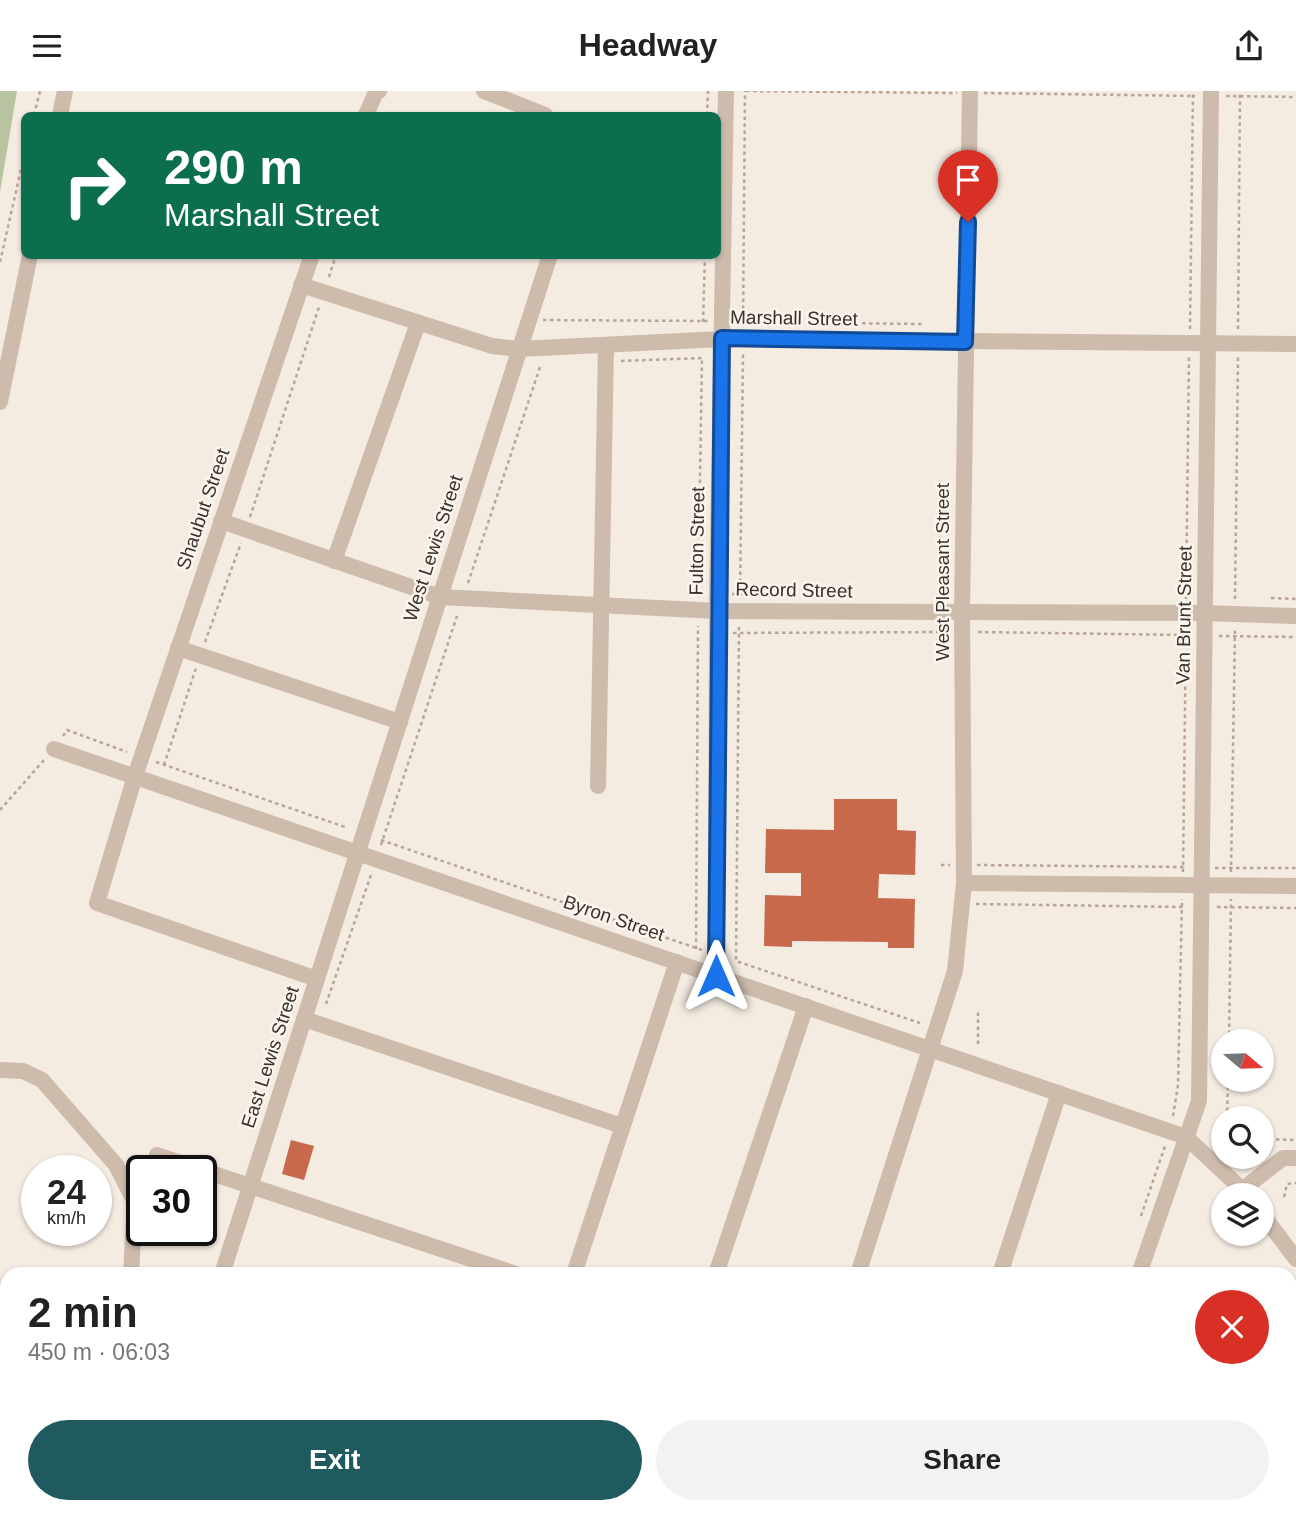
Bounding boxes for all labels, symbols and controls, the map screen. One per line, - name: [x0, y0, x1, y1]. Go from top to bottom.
- icon: menu: [28, 27, 66, 65]
- text: Headway: [579, 27, 717, 63]
- icon: share: [1230, 27, 1268, 65]
- icon: right: [49, 140, 140, 231]
- text: 290 m: [164, 140, 303, 194]
- pin: [938, 150, 998, 222]
- icon: arrive: [949, 161, 987, 199]
- text: Marshall Street: [164, 197, 379, 233]
- street label: Marshall Street: [730, 306, 859, 330]
- street label: Shaubut Street: [172, 445, 234, 572]
- street label: West Lewis Street: [399, 471, 467, 624]
- street label: West Pleasant Street: [932, 482, 953, 661]
- street label: Fulton Street: [686, 486, 708, 596]
- street label: Van Brunt Street: [1172, 545, 1196, 685]
- street label: Record Street: [735, 578, 853, 602]
- street label: Byron Street: [561, 891, 668, 945]
- position arrow: [679, 939, 753, 1013]
- street label: East Lewis Street: [237, 983, 303, 1131]
- north arrow: [1211, 1029, 1274, 1092]
- map controls: [1211, 1029, 1274, 1246]
- button: search: [1211, 1106, 1274, 1169]
- speed limit sign: 30: [126, 1155, 217, 1246]
- text: 24: [47, 1172, 86, 1211]
- button: layers: [1211, 1183, 1274, 1246]
- text: km/h: [47, 1208, 86, 1228]
- text: 2 min: [28, 1289, 138, 1336]
- button: close: [1195, 1290, 1269, 1364]
- text: 450 m · 06:03: [28, 1339, 170, 1365]
- button: Exit: [28, 1420, 642, 1500]
- button: Share: [656, 1420, 1269, 1500]

